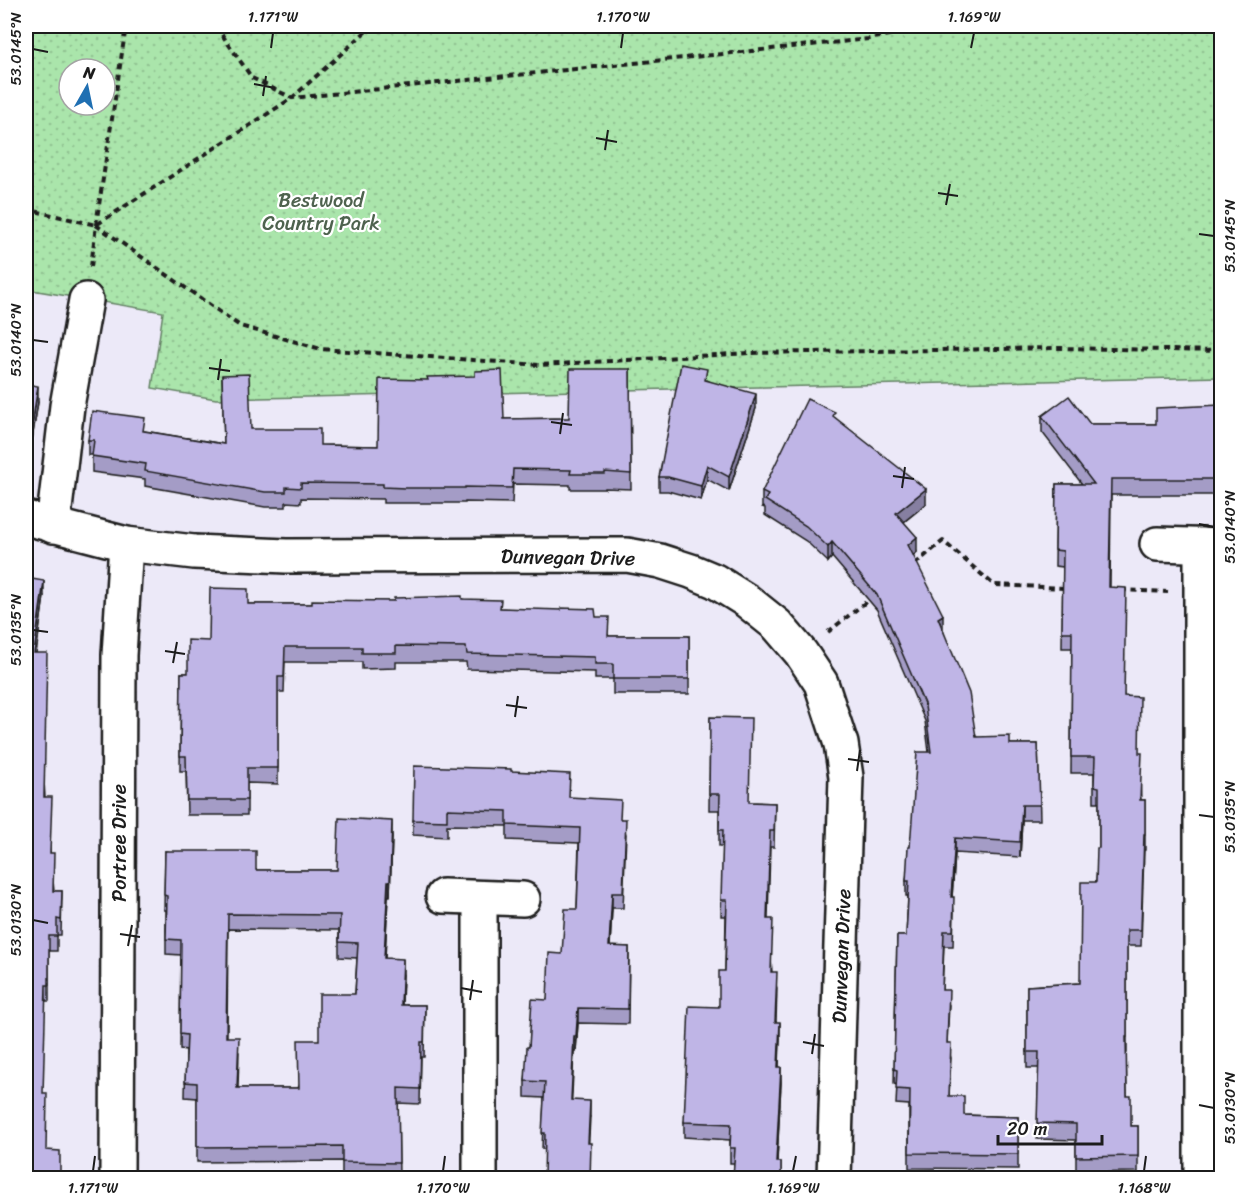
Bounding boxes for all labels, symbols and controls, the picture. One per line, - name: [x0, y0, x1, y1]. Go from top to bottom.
- text: 1.171°W: [248, 4, 299, 30]
- text: 1.170°W: [596, 4, 650, 30]
- text: 1.169°W: [947, 4, 1001, 30]
- text: 53.0145°N: [3, 12, 29, 86]
- north arrow: [57, 57, 117, 117]
- text: N: [81, 57, 98, 88]
- park label: Bestwood Country Park: [262, 183, 380, 241]
- text: 53.0145°N: [1217, 199, 1243, 273]
- text: 53.0140°N: [3, 303, 29, 377]
- text: 53.0140°N: [1217, 490, 1243, 564]
- street label: Dunvegan Drive: [500, 539, 635, 576]
- text: 53.0135°N: [3, 593, 29, 666]
- text: 53.0135°N: [1217, 780, 1243, 853]
- street label: Portree Drive: [102, 784, 137, 902]
- text: 53.0130°N: [3, 883, 29, 956]
- street label: Dunvegan Drive: [822, 888, 861, 1024]
- text: 53.0130°N: [1217, 1071, 1243, 1144]
- scale bar: [998, 1108, 1102, 1146]
- text: 20 m: [1007, 1113, 1047, 1145]
- text: 1.171°W: [68, 1175, 119, 1201]
- text: 1.170°W: [416, 1175, 470, 1201]
- text: 1.169°W: [766, 1175, 820, 1201]
- text: 1.168°W: [1118, 1175, 1171, 1201]

